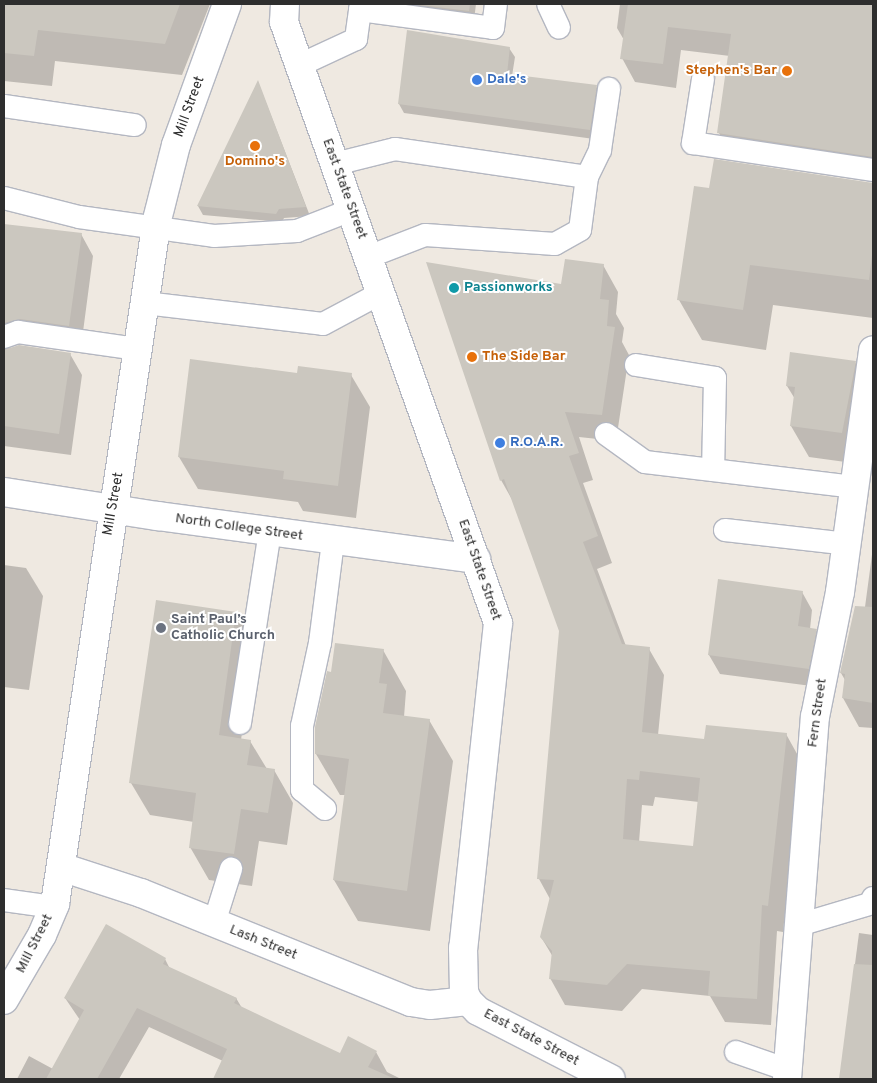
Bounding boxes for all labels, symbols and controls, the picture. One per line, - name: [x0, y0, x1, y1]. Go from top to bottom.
- place label: Stephen's Bar: [685, 63, 777, 79]
- marker: Stephen's Bar: [781, 65, 793, 77]
- place label: Dale's: [487, 72, 527, 88]
- street label: Mill Street: [171, 74, 209, 140]
- marker: Dale's: [471, 74, 483, 86]
- street label: East State Street: [318, 136, 370, 242]
- marker: Domino's: [249, 140, 261, 152]
- place label: Domino's: [225, 154, 285, 170]
- place label: Passionworks: [464, 280, 553, 296]
- marker: Passionworks: [448, 282, 460, 294]
- place label: The Side Bar: [482, 349, 565, 365]
- marker: The Side Bar: [466, 351, 478, 363]
- place label: R.O.A.R.: [510, 435, 563, 451]
- marker: R.O.A.R.: [494, 437, 506, 449]
- street label: Mill Street: [100, 471, 128, 537]
- street label: North College Street: [174, 511, 304, 545]
- street label: East State Street: [454, 517, 504, 623]
- place label: Saint Paul’s Catholic Church: [171, 612, 275, 644]
- marker: Saint Paul’s Catholic Church: [155, 622, 167, 634]
- street label: Fern Street: [805, 677, 831, 749]
- street label: Mill Street: [13, 912, 57, 976]
- street label: Lash Street: [227, 922, 299, 964]
- street label: East State Street: [480, 1006, 582, 1070]

